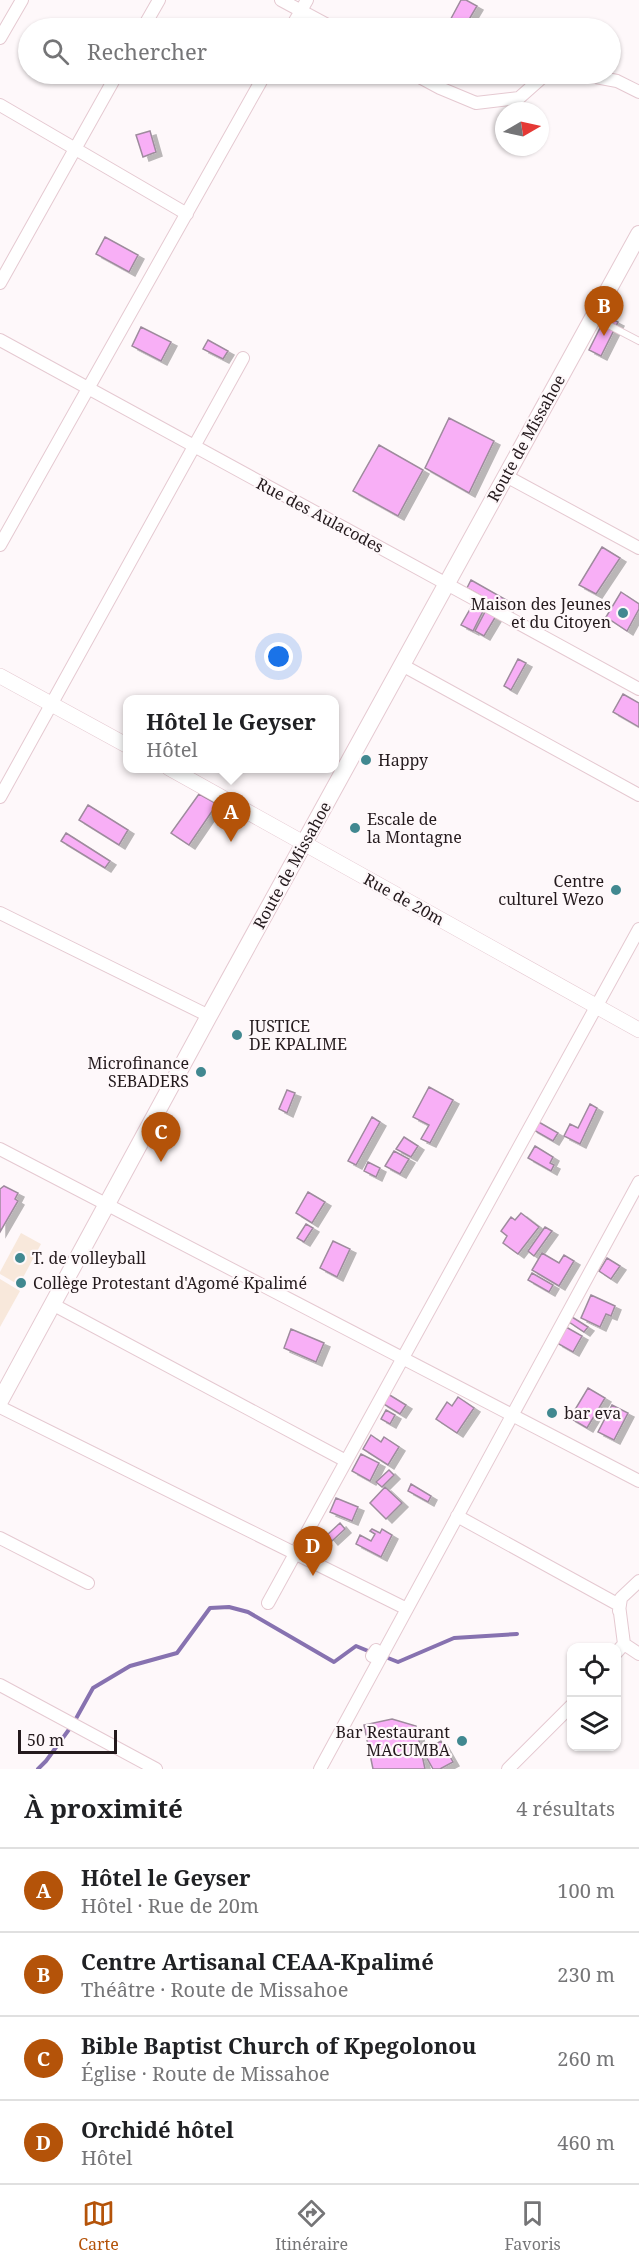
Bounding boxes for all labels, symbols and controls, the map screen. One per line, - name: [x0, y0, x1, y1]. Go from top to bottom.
- search box: [18, 18, 621, 84]
- icon: search: [39, 35, 72, 68]
- text: Rechercher: [87, 36, 207, 66]
- north arrow: [495, 102, 549, 156]
- pin: B: [584, 286, 624, 336]
- street label: Route de Missahoe: [482, 370, 570, 506]
- street label: Rue des Aulacodes: [253, 472, 387, 558]
- place label: Maison des Jeunes et du Citoyen: [471, 593, 611, 633]
- marker: Maison des Jeunes et du Citoyen: [616, 606, 630, 620]
- your location: [264, 642, 293, 671]
- popup: [123, 695, 339, 773]
- text: Hôtel le Geyser: [146, 706, 316, 736]
- text: Hôtel: [146, 736, 198, 763]
- place label: Happy: [378, 749, 429, 771]
- marker: Happy: [359, 753, 373, 767]
- pin: A: [212, 792, 250, 842]
- street label: Route de Missahoe: [248, 797, 336, 933]
- place label: Escale de la Montagne: [367, 808, 462, 848]
- marker: Escale de la Montagne: [348, 821, 362, 835]
- street label: Rue de 20m: [360, 868, 448, 930]
- place label: Centre culturel Wezo: [498, 870, 604, 910]
- marker: Centre culturel Wezo: [609, 883, 623, 897]
- place label: JUSTICE DE KPALIME: [248, 1015, 347, 1055]
- marker: JUSTICE DE KPALIME: [230, 1028, 244, 1042]
- place label: Microfinance SEBADERS: [88, 1052, 189, 1092]
- marker: Microfinance SEBADERS: [194, 1065, 208, 1079]
- pin: C: [142, 1112, 180, 1162]
- place label: T. de volleyball: [32, 1247, 146, 1269]
- marker: T. de volleyball: [13, 1251, 27, 1265]
- place label: Collège Protestant d'Agomé Kpalimé: [33, 1272, 307, 1294]
- marker: Collège Protestant d'Agomé Kpalimé: [14, 1276, 28, 1290]
- place label: bar eva: [564, 1402, 621, 1424]
- marker: bar eva: [545, 1406, 559, 1420]
- pin: D: [294, 1526, 332, 1576]
- map controls: [567, 1643, 621, 1751]
- button: locate: [567, 1643, 621, 1697]
- button: layers: [567, 1697, 621, 1751]
- place label: Bar Restaurant MACUMBA: [336, 1721, 451, 1761]
- scale bar: [18, 1727, 117, 1754]
- text: 50 m: [27, 1729, 64, 1751]
- marker: Bar Restaurant MACUMBA: [455, 1734, 469, 1748]
- text: À proximité: [24, 1790, 183, 1826]
- text: 4 résultats: [516, 1795, 615, 1822]
- text: Hôtel le Geyser: [81, 1862, 250, 1892]
- text: A: [36, 1877, 51, 1904]
- text: 100 m: [557, 1877, 615, 1904]
- text: Hôtel · Rue de 20m: [81, 1892, 259, 1919]
- text: Centre Artisanal CEAA-Kpalimé: [81, 1946, 434, 1976]
- text: B: [37, 1961, 50, 1988]
- text: 230 m: [557, 1961, 615, 1988]
- text: Théâtre · Route de Missahoe: [81, 1976, 348, 2003]
- text: Bible Baptist Church of Kpegolonou: [81, 2030, 477, 2060]
- text: C: [37, 2045, 50, 2072]
- text: 260 m: [557, 2045, 615, 2072]
- text: Église · Route de Missahoe: [81, 2060, 330, 2087]
- text: Orchidé hôtel: [81, 2114, 234, 2144]
- text: D: [36, 2129, 51, 2156]
- text: 460 m: [557, 2129, 615, 2156]
- text: Hôtel: [81, 2144, 132, 2171]
- tab: Carte: [78, 2197, 119, 2255]
- tab: Itinéraire: [275, 2197, 348, 2255]
- tab: Favoris: [505, 2197, 561, 2255]

